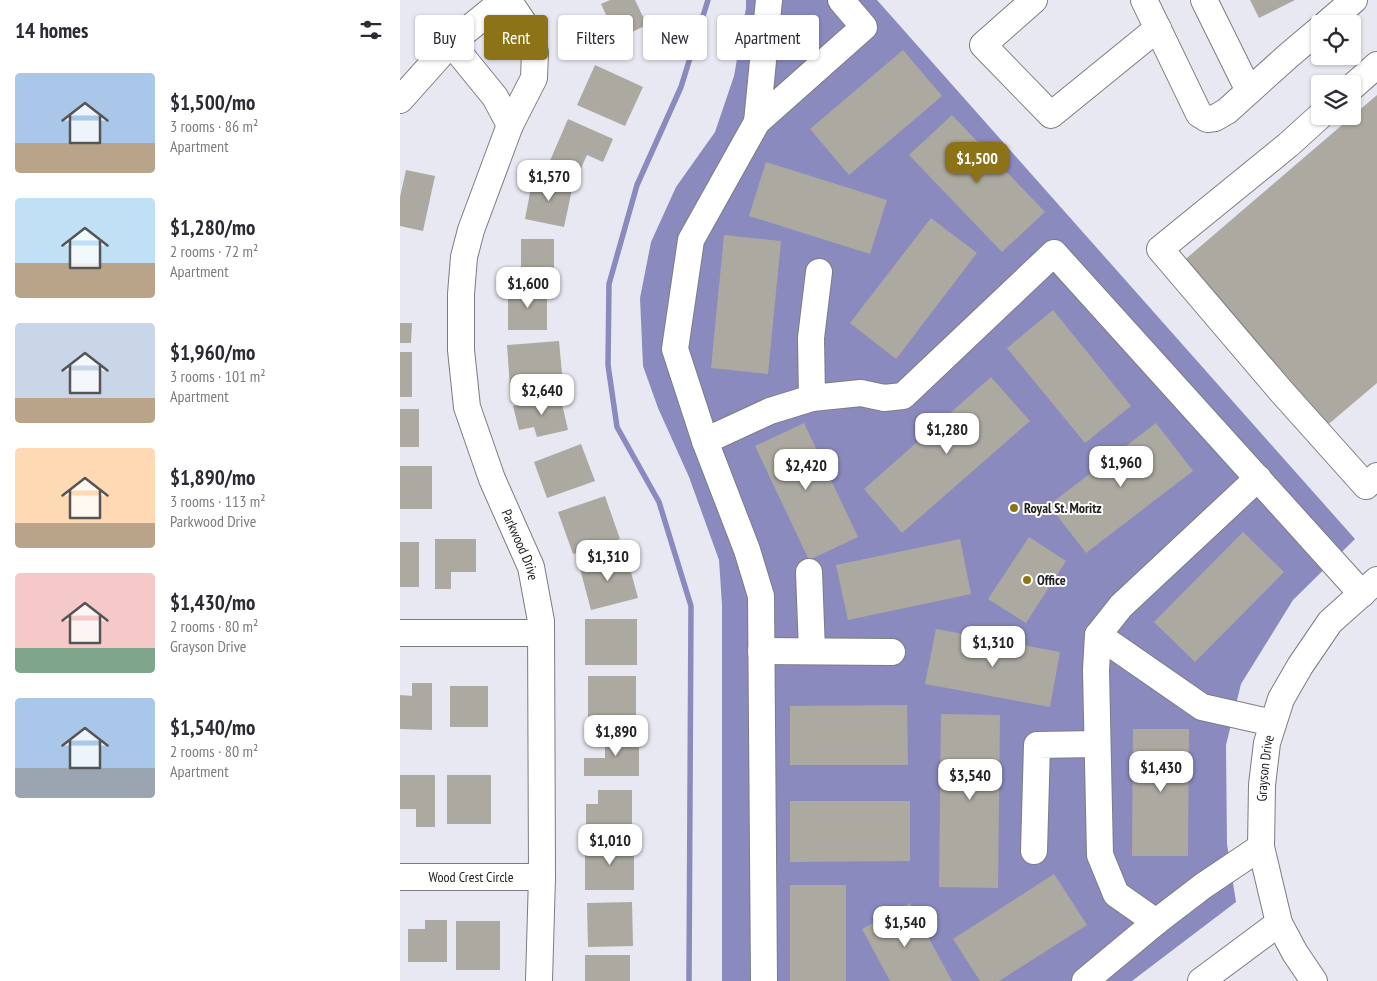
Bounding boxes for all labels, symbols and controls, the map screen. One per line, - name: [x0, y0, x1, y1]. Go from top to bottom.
- chip: Buy: [415, 15, 474, 60]
- chip: Rent: [484, 15, 548, 60]
- chip: Filters: [558, 15, 633, 60]
- chip: New: [643, 15, 707, 60]
- chip: Apartment: [717, 15, 819, 60]
- map controls: [1311, 15, 1361, 125]
- button: locate: [1311, 15, 1361, 65]
- icon: filters: [357, 16, 385, 44]
- text: 14 homes: [15, 17, 88, 44]
- button: layers: [1311, 75, 1361, 125]
- text: $1,500/mo: [170, 89, 255, 116]
- icon: home: [55, 93, 115, 153]
- text: 3 rooms · 86 m²: [170, 116, 258, 136]
- text: Apartment: [170, 136, 229, 156]
- pin: $1,500: [936, 142, 1018, 184]
- text: $1,500: [956, 148, 998, 168]
- pin: $1,570: [508, 160, 590, 202]
- text: $1,570: [528, 166, 570, 186]
- text: $1,280/mo: [170, 214, 255, 241]
- icon: home: [55, 218, 115, 278]
- text: 2 rooms · 72 m²: [170, 241, 258, 261]
- text: Apartment: [170, 261, 229, 281]
- pin: $1,600: [487, 266, 569, 309]
- text: $1,600: [507, 273, 549, 293]
- text: $1,960/mo: [170, 339, 255, 366]
- icon: home: [55, 343, 115, 403]
- text: 3 rooms · 101 m²: [170, 366, 266, 386]
- pin: $2,640: [501, 374, 583, 416]
- text: $2,640: [521, 380, 563, 400]
- text: Apartment: [170, 386, 229, 406]
- pin: $1,280: [906, 412, 988, 455]
- text: $1,280: [926, 419, 968, 439]
- pin: $1,960: [1080, 446, 1162, 488]
- pin: $2,420: [765, 448, 847, 491]
- text: $1,960: [1100, 452, 1142, 472]
- text: $2,420: [785, 455, 827, 475]
- text: $1,890/mo: [170, 464, 255, 491]
- icon: home: [55, 468, 115, 528]
- text: 3 rooms · 113 m²: [170, 491, 266, 511]
- place label: Royal St. Moritz: [1024, 499, 1102, 517]
- marker: Royal St. Moritz: [1008, 502, 1020, 514]
- street label: Parkwood Drive: [498, 506, 542, 582]
- text: Parkwood Drive: [170, 511, 256, 531]
- pin: $1,310: [567, 540, 649, 582]
- text: $1,310: [587, 546, 629, 566]
- place label: Office: [1037, 571, 1066, 589]
- marker: Office: [1021, 574, 1033, 586]
- text: $1,430/mo: [170, 589, 255, 616]
- icon: home: [55, 593, 115, 653]
- text: 2 rooms · 80 m²: [170, 616, 258, 636]
- pin: $1,310: [952, 626, 1034, 668]
- text: $1,310: [972, 632, 1014, 652]
- text: Grayson Drive: [170, 636, 246, 656]
- text: $1,540/mo: [170, 714, 255, 741]
- pin: $1,890: [575, 714, 657, 757]
- icon: home: [55, 718, 115, 778]
- text: $1,890: [595, 721, 637, 741]
- street label: Grayson Drive: [1253, 732, 1278, 802]
- text: 2 rooms · 80 m²: [170, 741, 258, 761]
- pin: $1,430: [1120, 750, 1202, 793]
- text: $1,430: [1140, 757, 1182, 777]
- pin: $3,540: [929, 758, 1011, 801]
- text: Apartment: [170, 761, 229, 781]
- text: $3,540: [949, 765, 991, 785]
- pin: $1,010: [569, 824, 651, 866]
- text: $1,010: [589, 830, 631, 850]
- street label: Wood Crest Circle: [429, 868, 514, 886]
- pin: $1,540: [864, 906, 946, 948]
- text: $1,540: [884, 912, 926, 932]

